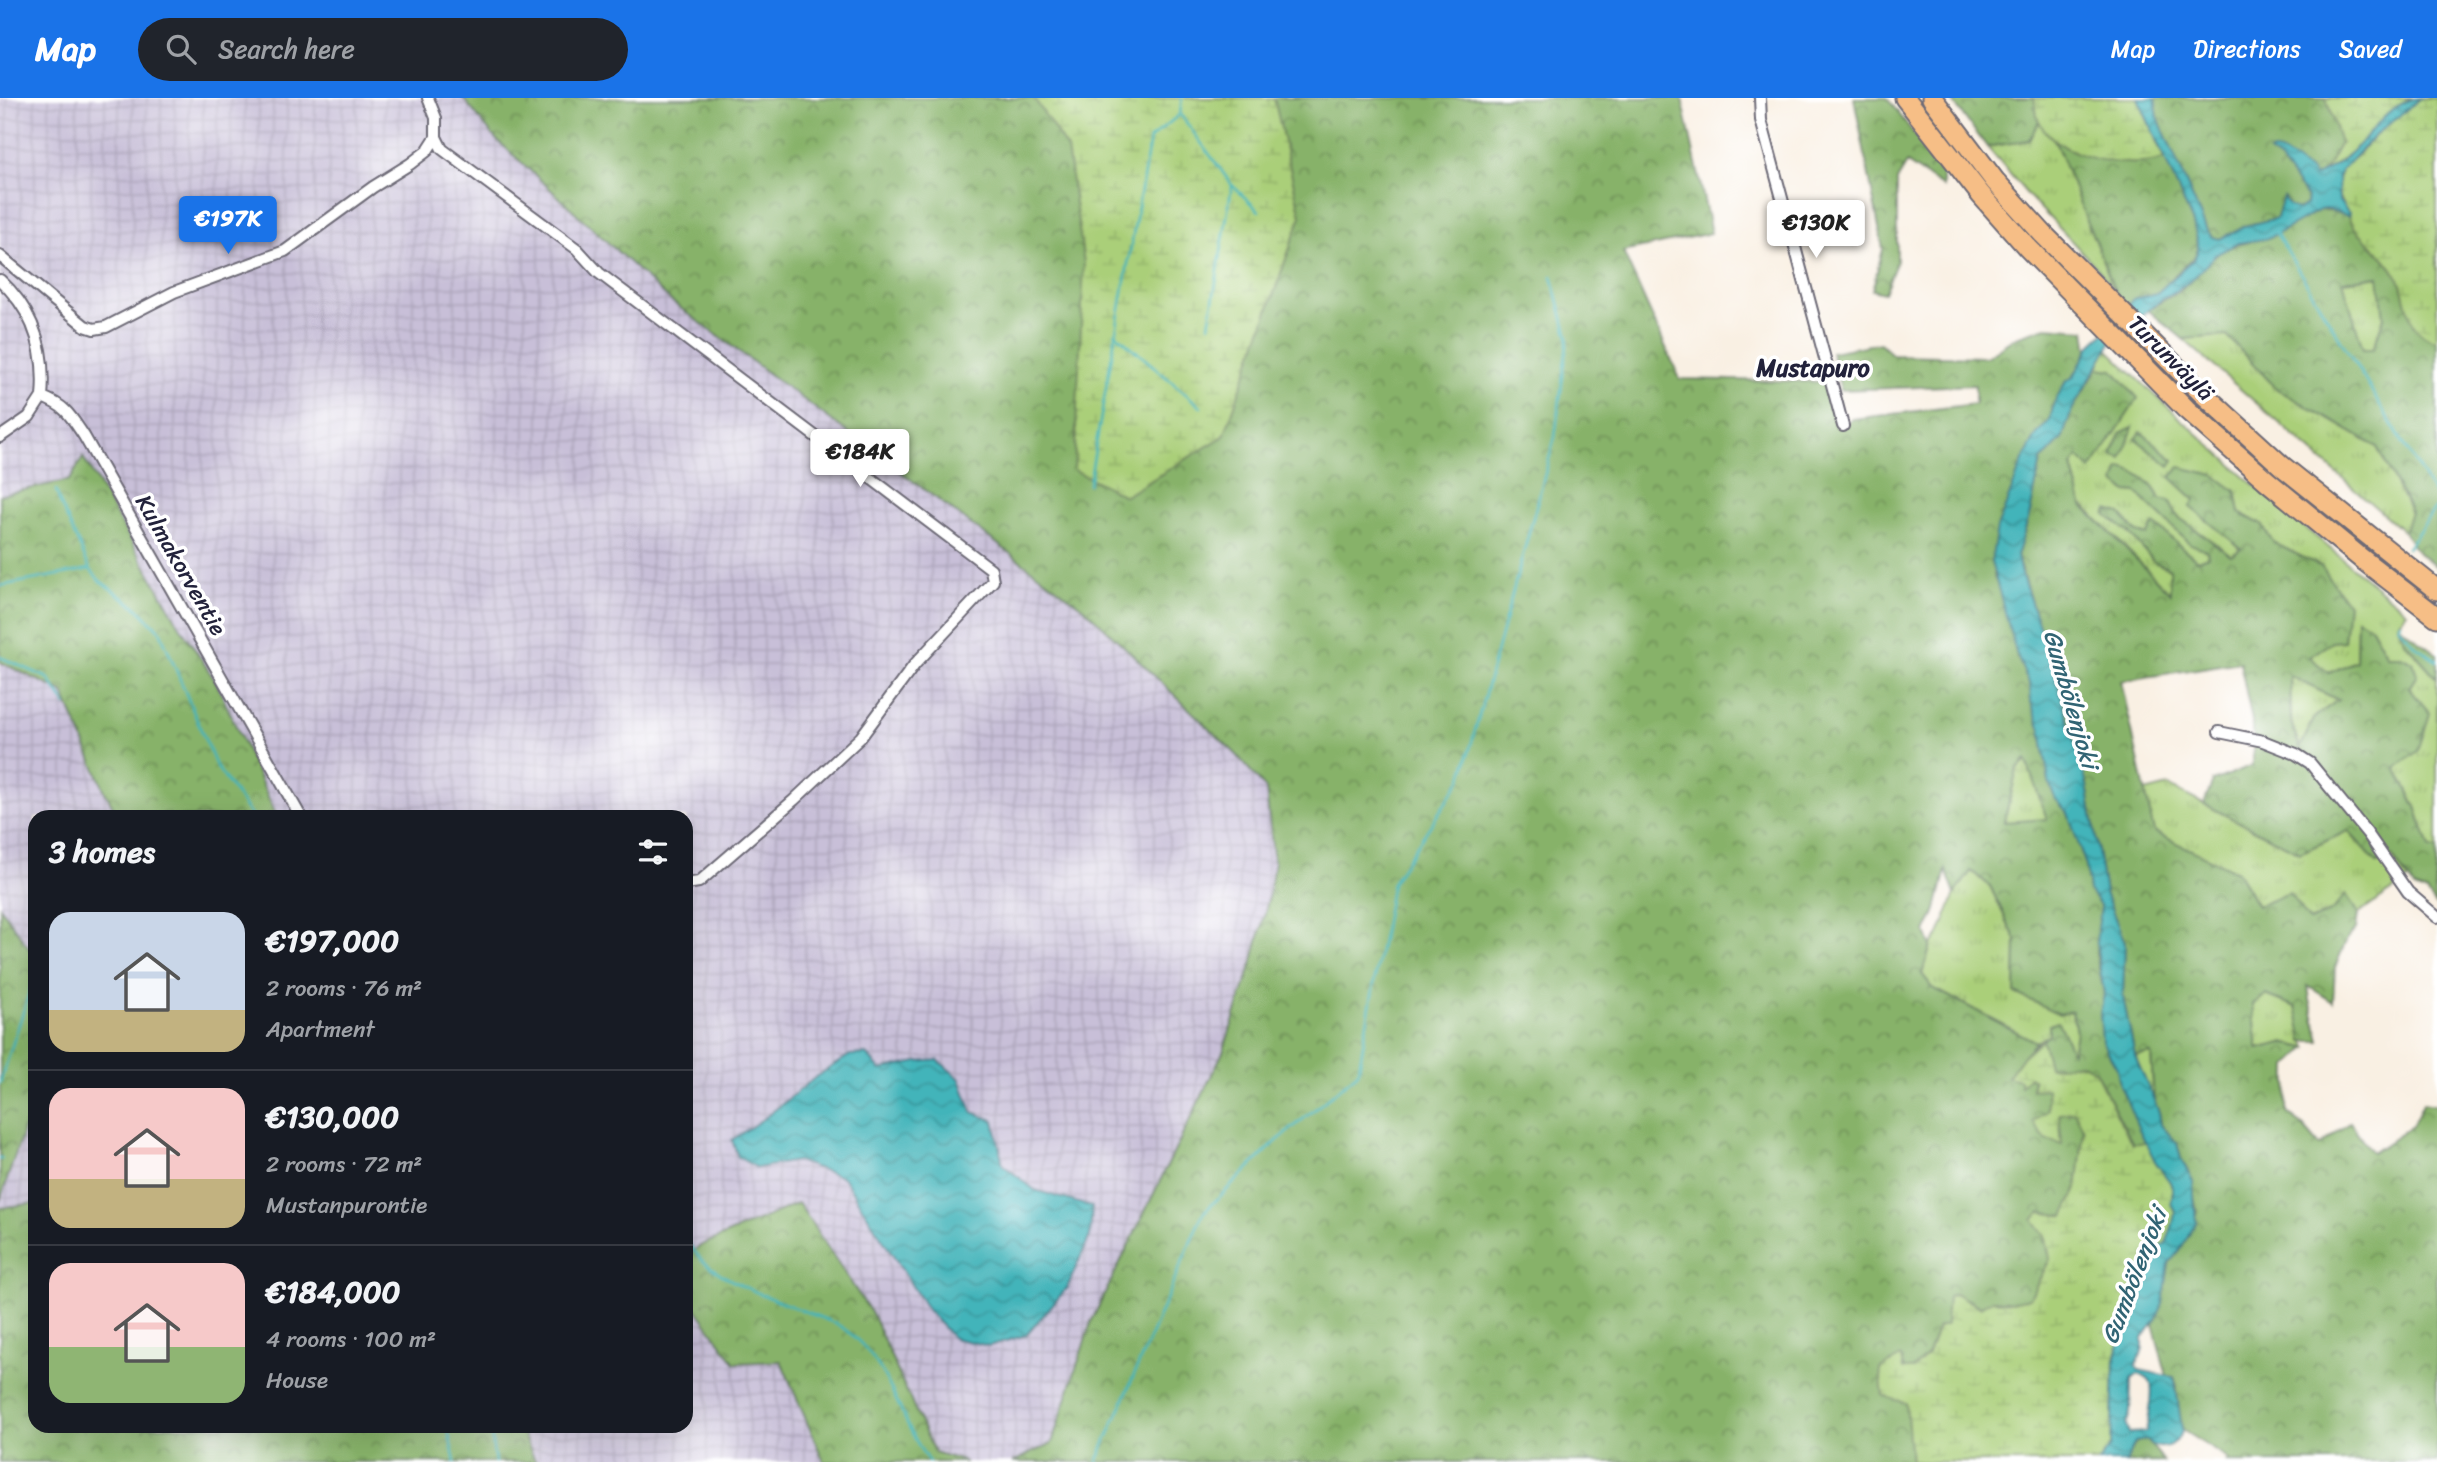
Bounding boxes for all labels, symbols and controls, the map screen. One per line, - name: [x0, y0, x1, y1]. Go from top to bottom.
- search box: [138, 18, 628, 81]
- text: Map: [35, 20, 96, 78]
- text: Search here: [218, 26, 355, 72]
- text: Map: [2111, 28, 2155, 70]
- text: Directions: [2193, 28, 2301, 70]
- text: Saved: [2339, 28, 2402, 70]
- icon: search: [162, 30, 200, 68]
- pin: €197K: [179, 197, 277, 256]
- text: €197K: [195, 198, 261, 239]
- pin: €130K: [1767, 200, 1865, 260]
- text: €130K: [1783, 202, 1849, 243]
- street label: Turunväylä: [2118, 305, 2225, 412]
- district label: Mustapuro: [1755, 347, 1871, 389]
- pin: €184K: [811, 430, 909, 489]
- text: €184K: [826, 431, 894, 472]
- street label: Kulmakorventie: [124, 487, 238, 643]
- water label: Gumbölenjoki: [2031, 625, 2112, 777]
- text: 3 homes: [49, 825, 155, 879]
- icon: filters: [634, 833, 672, 871]
- text: €197,000: [266, 914, 399, 968]
- icon: home: [105, 940, 189, 1024]
- text: 2 rooms · 76 m²: [266, 968, 422, 1009]
- text: Apartment: [266, 1009, 375, 1050]
- text: €130,000: [266, 1090, 399, 1144]
- icon: home: [105, 1116, 189, 1200]
- text: 2 rooms · 72 m²: [266, 1144, 422, 1185]
- text: Mustanpurontie: [266, 1185, 427, 1226]
- water label: Gumbölenjoki: [2089, 1198, 2181, 1350]
- text: €184,000: [266, 1265, 401, 1319]
- icon: home: [105, 1291, 189, 1375]
- text: 4 rooms · 100 m²: [266, 1319, 436, 1360]
- text: House: [266, 1360, 328, 1401]

